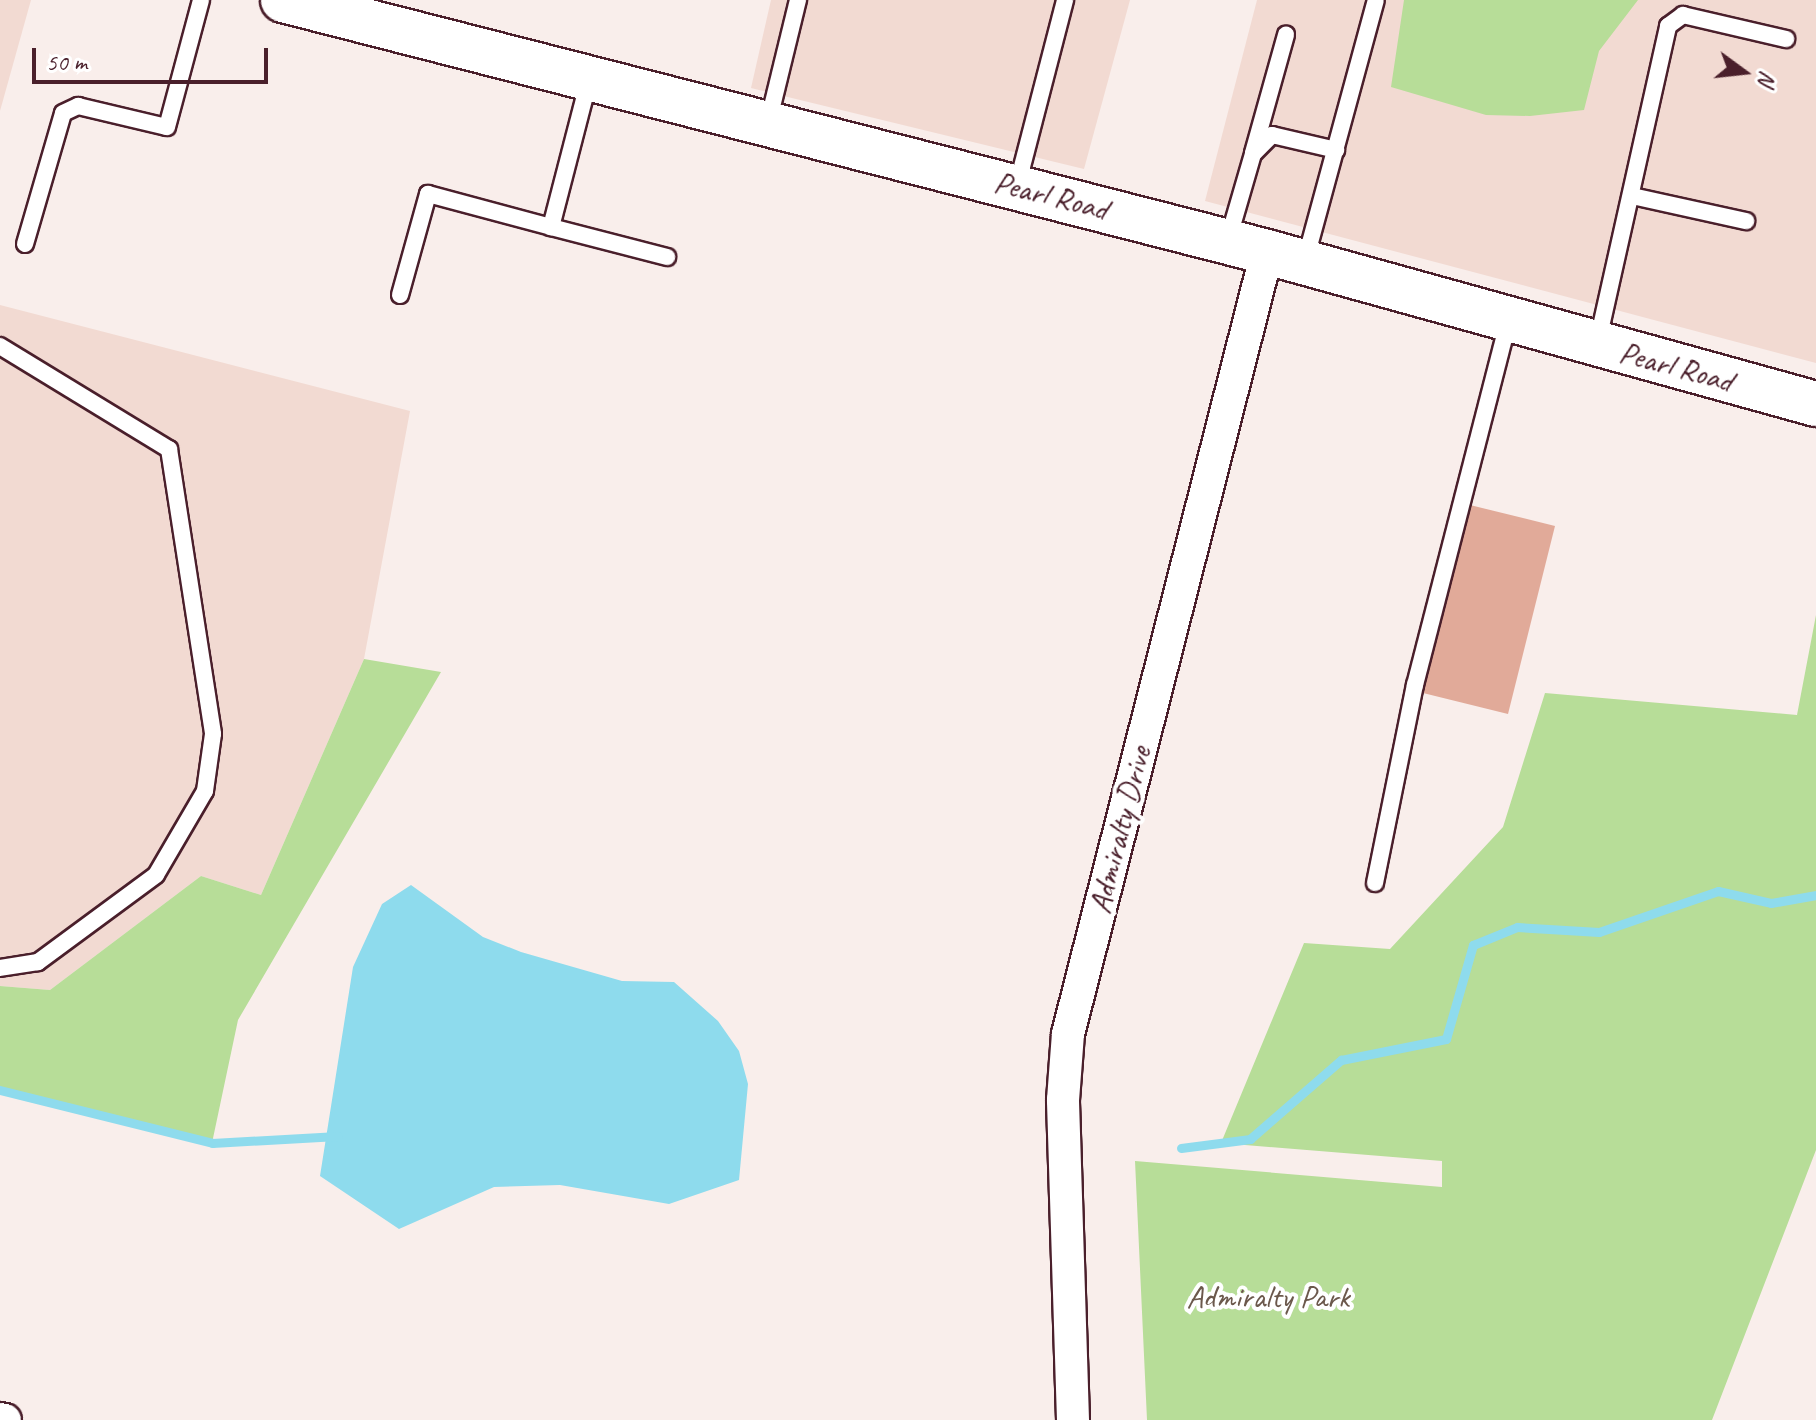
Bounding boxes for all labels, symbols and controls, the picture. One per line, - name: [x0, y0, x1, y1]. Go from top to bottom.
- scale bar: [36, 32, 272, 82]
- north arrow: [1704, 32, 1784, 112]
- text: 50 m: [46, 47, 87, 77]
- text: N: [1752, 68, 1782, 88]
- street label: Pearl Road: [990, 163, 1112, 229]
- street label: Pearl Road: [1615, 333, 1737, 401]
- street label: Admiralty Drive: [1081, 743, 1159, 917]
- park label: Admiralty Park: [1186, 1278, 1350, 1316]

